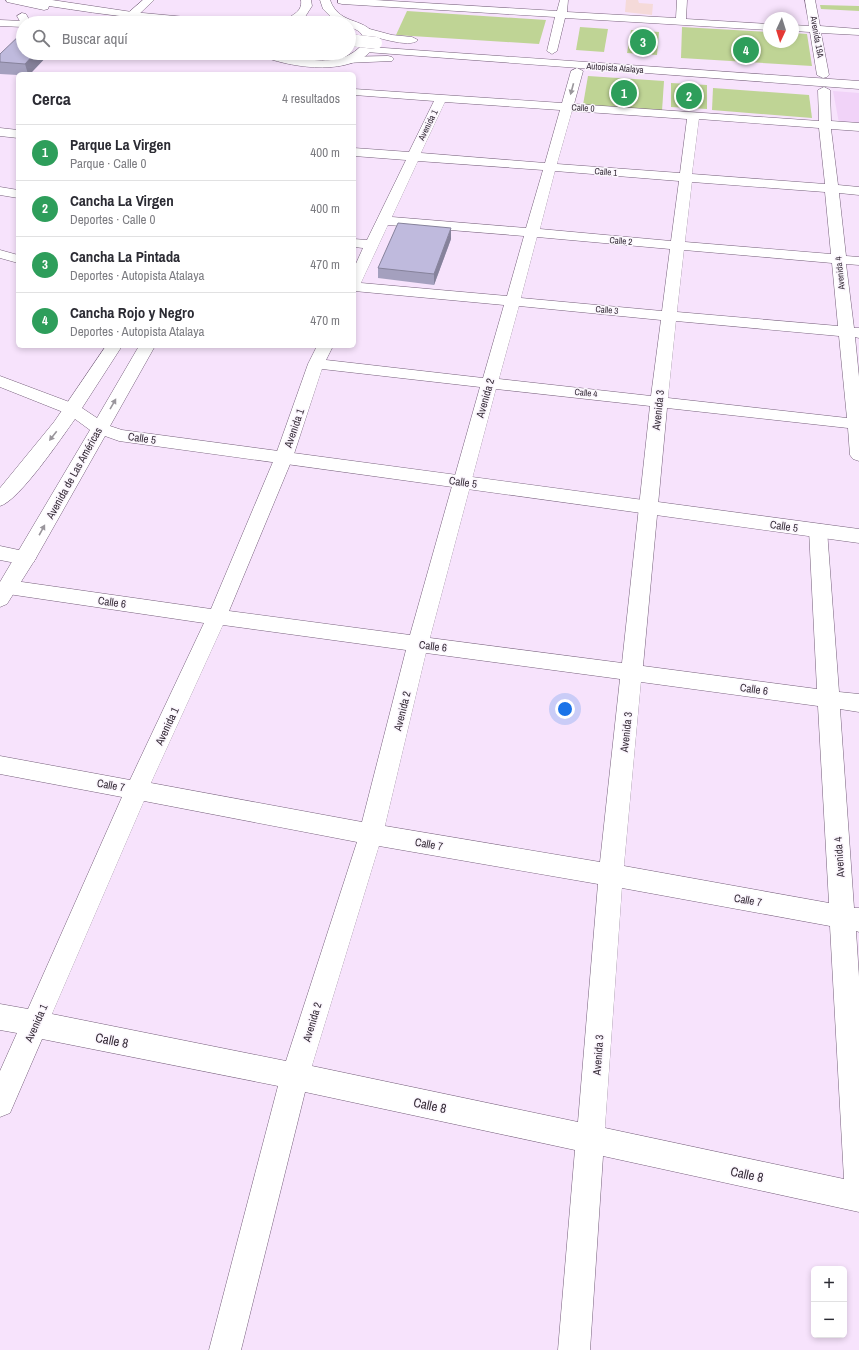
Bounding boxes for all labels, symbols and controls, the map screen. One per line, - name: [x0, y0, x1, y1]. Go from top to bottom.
- north arrow: [763, 12, 799, 48]
- street label: Avenida 19A: [807, 14, 827, 59]
- search box: [16, 16, 356, 60]
- icon: search: [30, 27, 52, 49]
- pin: 3: [630, 27, 656, 57]
- text: Buscar aquí: [62, 28, 128, 49]
- pin: 4: [733, 35, 759, 65]
- street label: Autopista Atalaya: [585, 60, 644, 76]
- pin: 1: [611, 78, 637, 108]
- pin: 2: [676, 81, 702, 111]
- one-way arrow: [569, 83, 575, 95]
- text: Cerca: [32, 87, 71, 110]
- text: 4 resultados: [282, 90, 340, 107]
- street label: Calle 0: [571, 101, 595, 115]
- street label: Avenida 1: [415, 107, 441, 143]
- text: Parque La Virgen: [70, 134, 171, 155]
- text: 1: [42, 144, 48, 161]
- text: 400 m: [310, 144, 340, 161]
- text: Parque · Calle 0: [70, 155, 146, 172]
- street label: Calle 1: [594, 165, 618, 179]
- text: Cancha La Virgen: [70, 190, 174, 211]
- text: 2: [42, 200, 48, 217]
- text: 400 m: [310, 200, 340, 217]
- text: Deportes · Calle 0: [70, 211, 155, 228]
- street label: Calle 2: [609, 234, 633, 248]
- text: Cancha La Pintada: [70, 246, 180, 267]
- text: 3: [42, 256, 48, 273]
- text: 470 m: [310, 256, 340, 273]
- street label: Avenida 4: [832, 256, 848, 291]
- text: Deportes · Autopista Atalaya: [70, 267, 205, 284]
- text: Cancha Rojo y Negro: [70, 302, 194, 323]
- street label: Calle 3: [595, 303, 619, 317]
- text: 4: [42, 312, 48, 329]
- text: 470 m: [310, 312, 340, 329]
- text: Deportes · Autopista Atalaya: [70, 323, 205, 340]
- street label: Avenida 2: [472, 377, 497, 420]
- street label: Calle 4: [574, 386, 598, 400]
- street label: Avenida 3: [649, 389, 667, 432]
- one-way arrow: [109, 398, 116, 410]
- street label: Avenida 1: [280, 407, 307, 450]
- street label: Avenida de Las Américas: [43, 424, 105, 522]
- street label: Calle 5: [127, 429, 157, 447]
- one-way arrow: [49, 431, 58, 442]
- street label: Calle 5: [448, 473, 478, 491]
- street label: Calle 5: [769, 517, 799, 535]
- one-way arrow: [38, 524, 45, 536]
- street label: Calle 6: [97, 593, 127, 611]
- street label: Calle 6: [418, 637, 448, 655]
- street label: Calle 6: [739, 680, 769, 698]
- street label: Avenida 2: [390, 690, 414, 733]
- your location: [555, 699, 575, 719]
- street label: Avenida 1: [152, 705, 182, 748]
- street label: Avenida 3: [617, 711, 635, 754]
- street label: Calle 7: [96, 776, 126, 794]
- street label: Calle 7: [414, 835, 444, 853]
- street label: Avenida 4: [831, 836, 847, 879]
- street label: Calle 7: [733, 891, 763, 909]
- street label: Avenida 2: [299, 1001, 325, 1044]
- street label: Avenida 1: [21, 1002, 51, 1045]
- street label: Calle 8: [94, 1029, 130, 1052]
- street label: Avenida 3: [590, 1034, 606, 1077]
- street label: Calle 8: [412, 1094, 448, 1117]
- street label: Calle 8: [729, 1163, 765, 1186]
- map controls: [811, 1266, 847, 1338]
- button: +: [811, 1266, 847, 1302]
- button: −: [811, 1302, 847, 1338]

